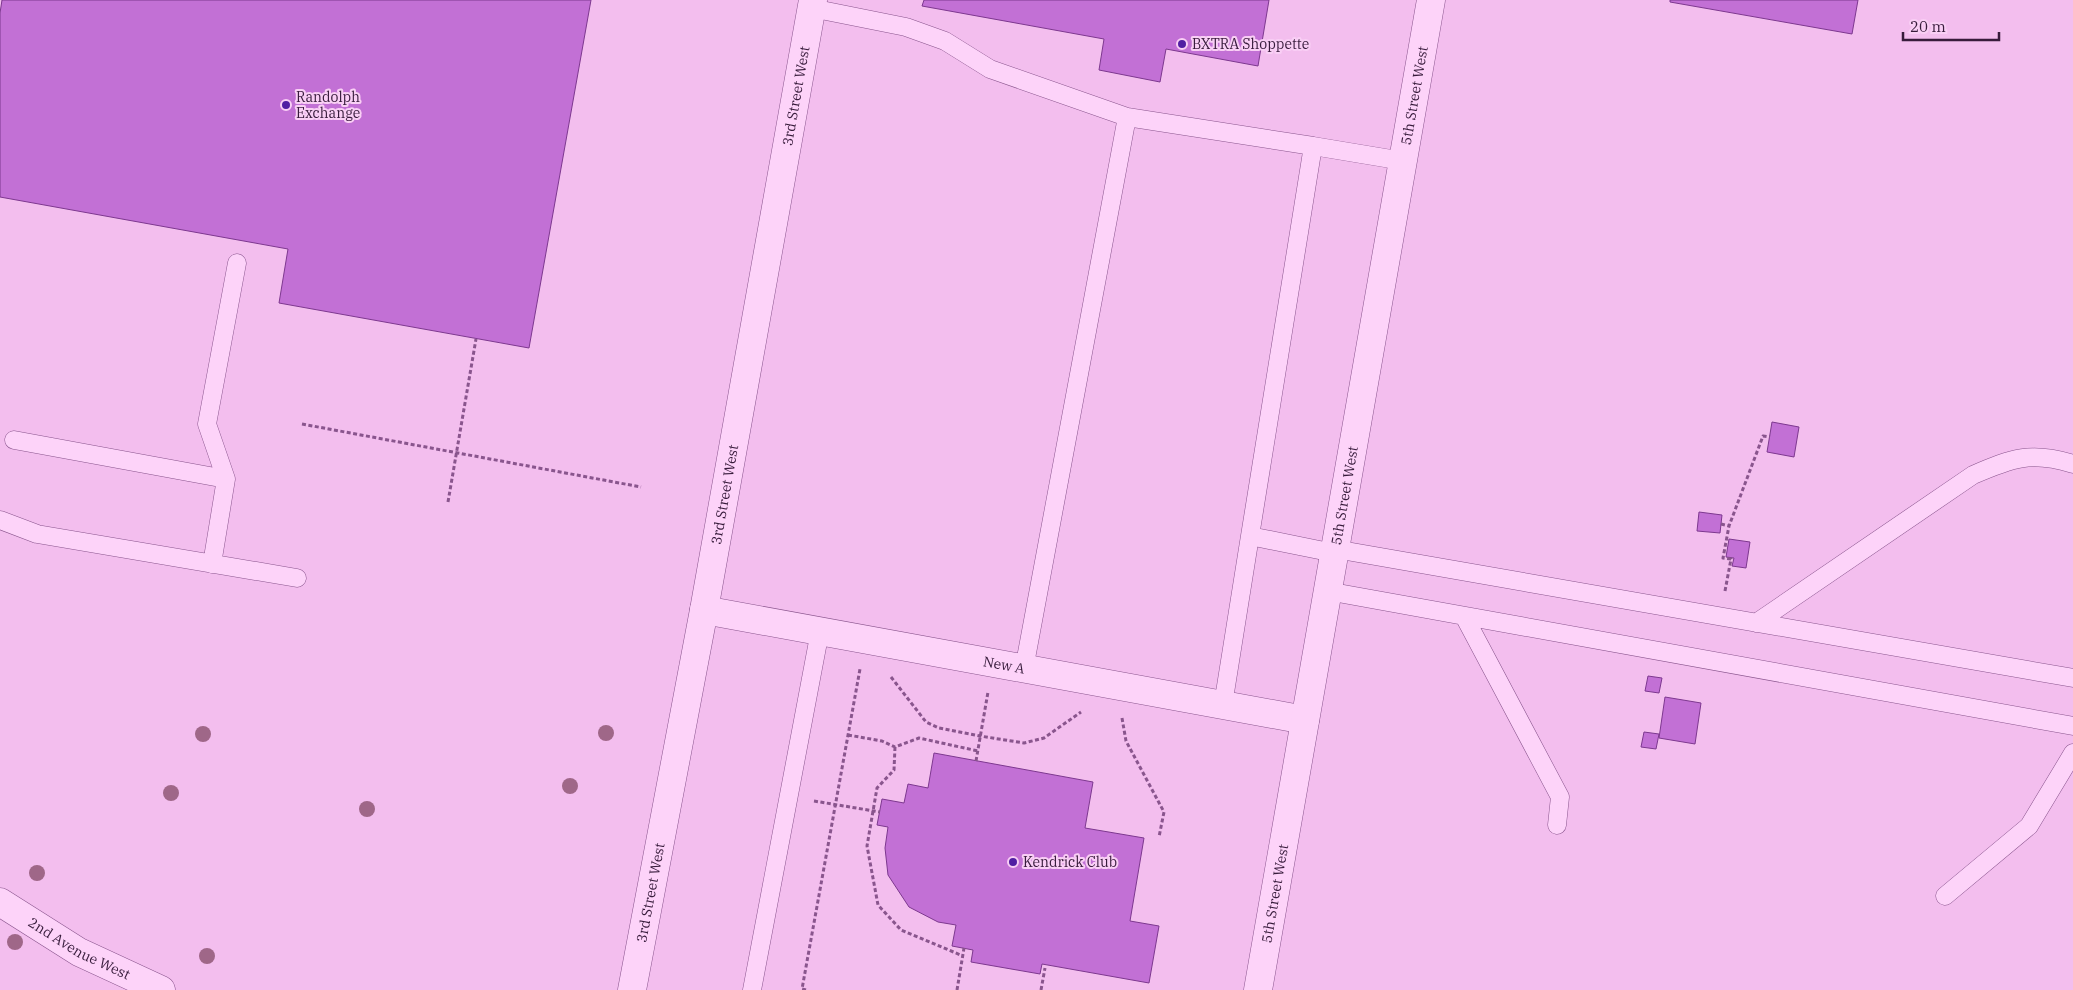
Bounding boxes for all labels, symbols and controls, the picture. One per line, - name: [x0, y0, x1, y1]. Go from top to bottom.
- scale bar: [1903, 10, 1999, 42]
- text: 20 m: [1910, 17, 1946, 36]
- place label: BXTRA Shoppette: [1192, 35, 1309, 53]
- marker: BXTRA Shoppette: [1176, 38, 1188, 50]
- street label: 3rd Street West: [778, 44, 814, 147]
- street label: 5th Street West: [1397, 45, 1432, 146]
- place label: Randolph Exchange: [296, 88, 360, 122]
- marker: Randolph Exchange: [280, 99, 292, 111]
- street label: 3rd Street West: [707, 443, 742, 546]
- street label: 5th Street West: [1327, 445, 1362, 546]
- street label: New A: [982, 652, 1027, 678]
- street label: 3rd Street West: [632, 841, 669, 944]
- street label: 5th Street West: [1257, 843, 1292, 944]
- place label: Kendrick Club: [1023, 853, 1117, 871]
- marker: Kendrick Club: [1007, 856, 1019, 868]
- street label: 2nd Avenue West: [25, 913, 133, 983]

